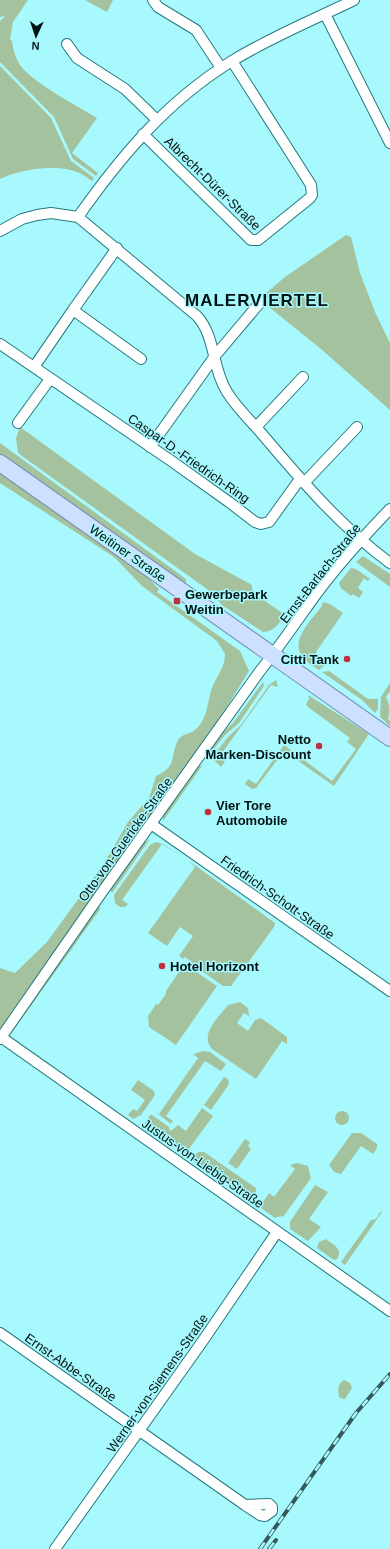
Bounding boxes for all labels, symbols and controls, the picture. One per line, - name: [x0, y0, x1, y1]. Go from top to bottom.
- north arrow: [16, 16, 56, 56]
- text: N: [31, 40, 40, 52]
- street label: Albrecht-Dürer-Straße: [161, 134, 264, 233]
- district label: MALERVIERTEL: [185, 291, 329, 310]
- street label: Caspar-D.-Friedrich-Ring: [125, 411, 252, 506]
- street label: Weitiner Straße: [87, 521, 169, 585]
- street label: Ernst-Barlach-Straße: [277, 521, 364, 626]
- place label: Gewerbepark Weitin: [185, 587, 268, 617]
- marker: Gewerbepark Weitin: [172, 596, 182, 606]
- place label: Citti Tank: [281, 652, 340, 667]
- marker: Citti Tank: [342, 654, 352, 664]
- place label: Netto Marken-Discount: [206, 732, 312, 762]
- marker: Netto Marken-Discount: [314, 741, 324, 751]
- street label: Otto-von-Guericke-Straße: [75, 774, 175, 904]
- place label: Vier Tore Automobile: [216, 798, 288, 828]
- marker: Vier Tore Automobile: [203, 807, 213, 817]
- street label: Friedrich-Schott-Straße: [218, 853, 337, 942]
- place label: Hotel Horizont: [170, 959, 259, 974]
- marker: Hotel Horizont: [157, 961, 167, 971]
- street label: Justus-von-Liebig-Straße: [139, 1116, 266, 1211]
- street label: Werner-von-Siemens-Straße: [104, 1311, 211, 1456]
- street label: Ernst-Abbe-Straße: [22, 1330, 119, 1405]

